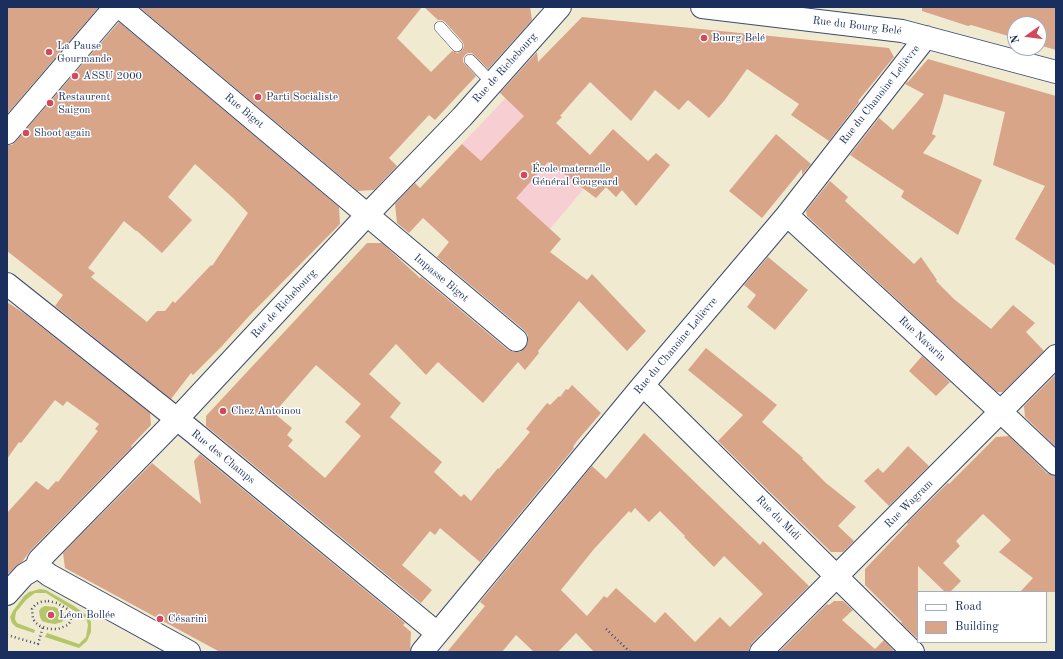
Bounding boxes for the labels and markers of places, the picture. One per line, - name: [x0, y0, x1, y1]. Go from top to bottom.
- place label: Bourg Belé: [712, 31, 765, 45]
- marker: Bourg Belé: [699, 33, 709, 43]
- place label: La Pause Gourmande: [57, 39, 112, 65]
- marker: La Pause Gourmande: [44, 47, 54, 57]
- place label: ASSU 2000: [83, 69, 142, 83]
- marker: ASSU 2000: [70, 71, 80, 81]
- place label: Restaurent Saigon: [58, 90, 110, 116]
- place label: Parti Socialiste: [266, 90, 338, 104]
- marker: Parti Socialiste: [253, 92, 263, 102]
- marker: Restaurent Saigon: [45, 98, 55, 108]
- place label: Shoot again: [34, 126, 90, 140]
- marker: Shoot again: [21, 128, 31, 138]
- place label: École maternelle Général Gougeard: [532, 162, 618, 188]
- marker: École maternelle Général Gougeard: [519, 170, 529, 180]
- place label: Chez Antoinou: [231, 404, 301, 418]
- marker: Chez Antoinou: [218, 406, 228, 416]
- place label: Léon Bollée: [59, 608, 115, 622]
- marker: Léon Bollée: [46, 610, 56, 620]
- place label: Césarini: [168, 612, 207, 626]
- marker: Césarini: [155, 614, 165, 624]

